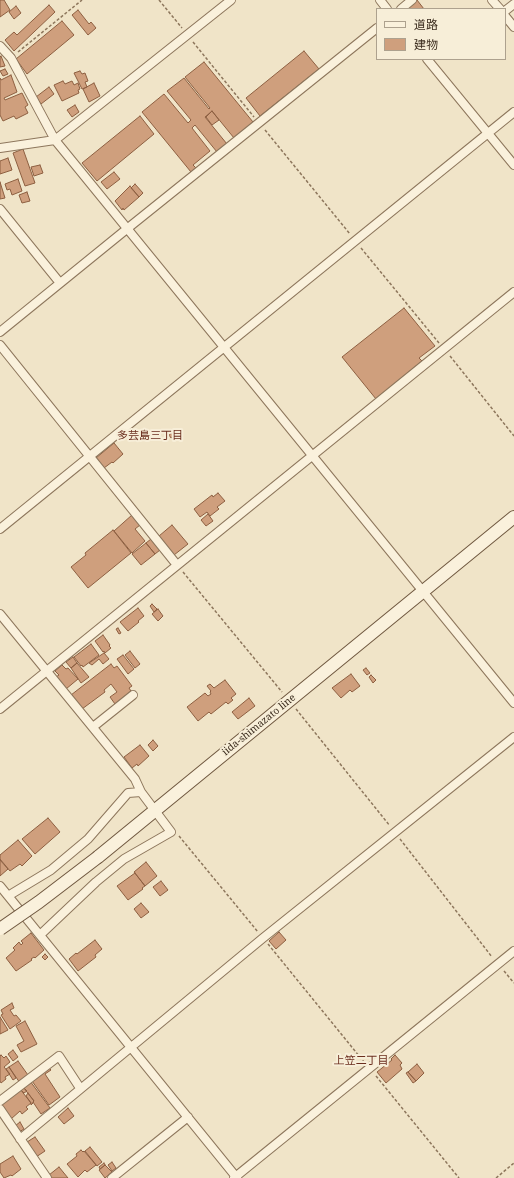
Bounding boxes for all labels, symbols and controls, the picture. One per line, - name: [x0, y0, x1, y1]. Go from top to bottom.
- legend: [376, 8, 506, 60]
- text: 道路: [414, 16, 438, 33]
- text: 建物: [414, 36, 438, 53]
- district label: 多芸島三丁目: [117, 429, 183, 443]
- street label: iida-shimazato line: [220, 692, 298, 758]
- district label: 上笠二丁目: [334, 1054, 388, 1068]

